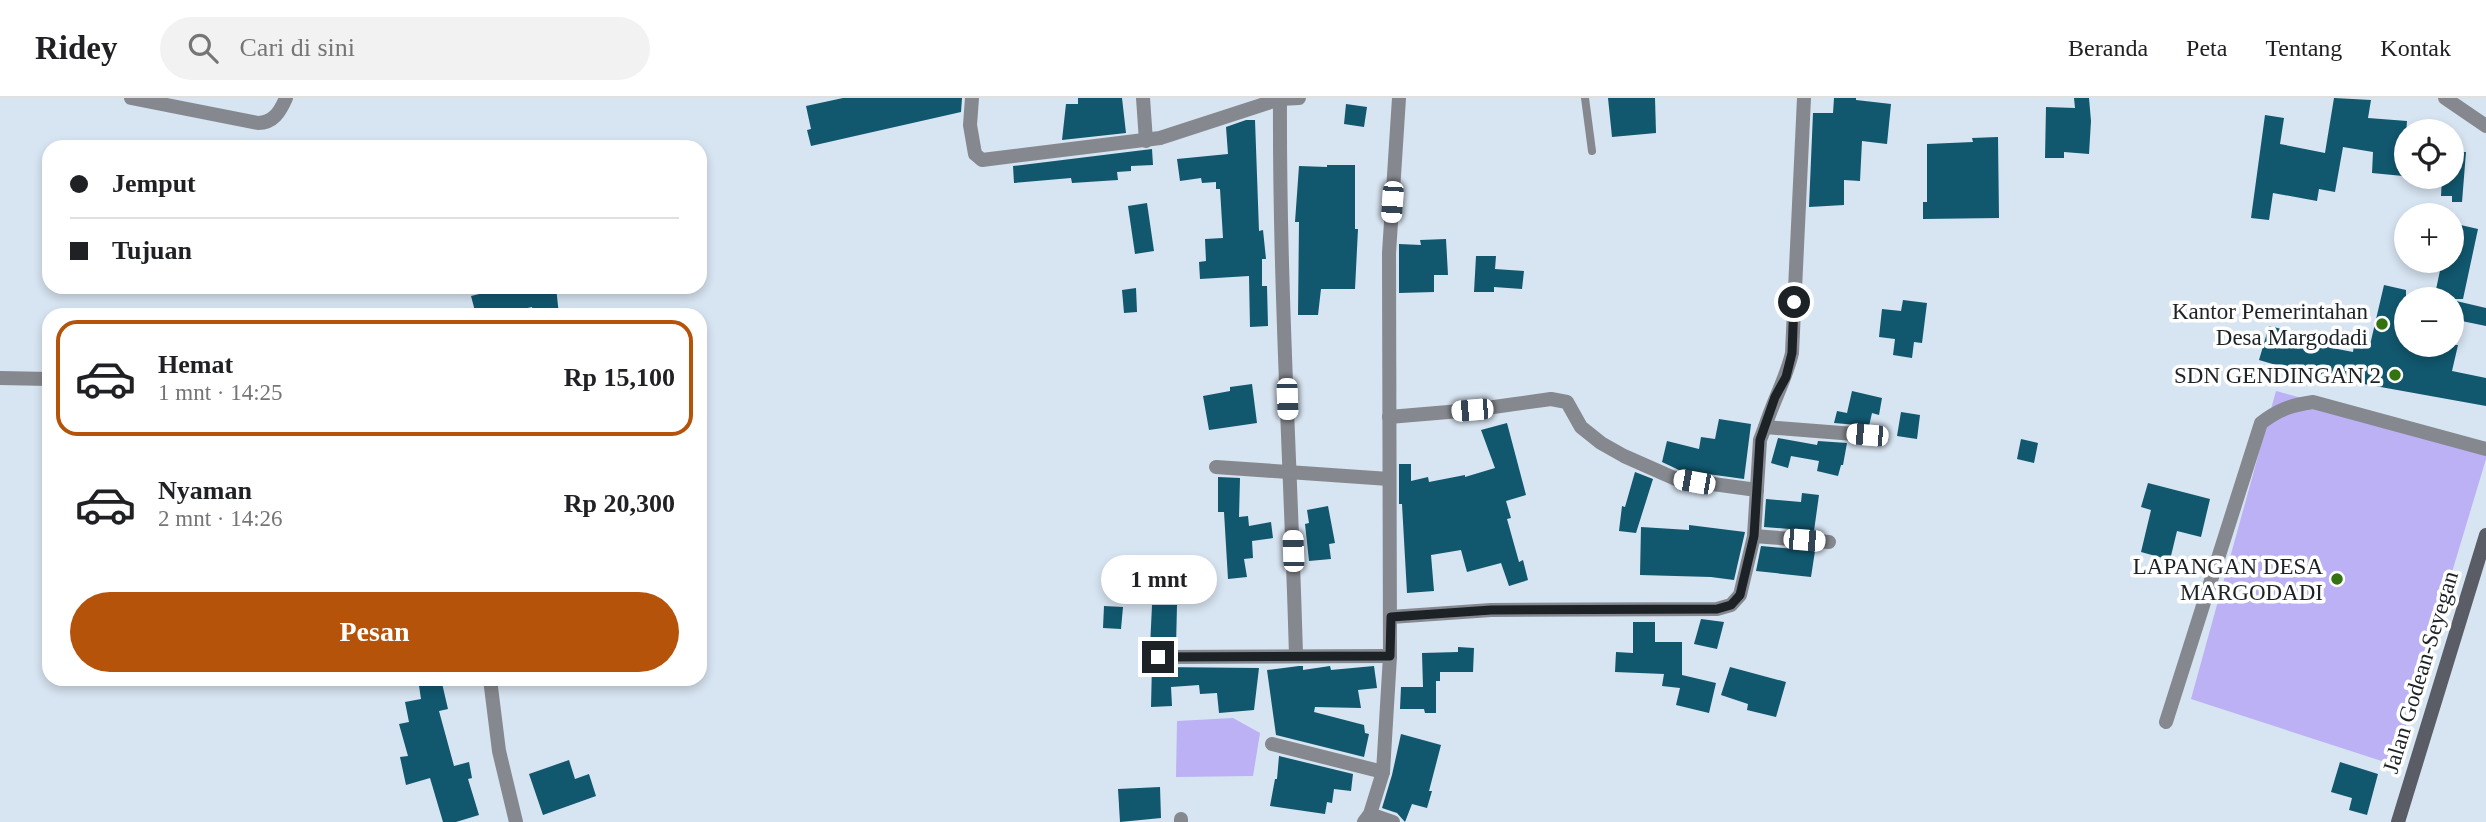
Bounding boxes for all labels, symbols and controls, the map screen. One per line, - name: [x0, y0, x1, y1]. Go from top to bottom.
- search box: [160, 17, 650, 80]
- icon: search: [184, 29, 222, 67]
- text: Ridey: [35, 30, 118, 66]
- text: Cari di sini: [240, 33, 355, 62]
- text: Beranda: [2068, 35, 2148, 61]
- text: Peta: [2186, 35, 2227, 61]
- text: Tentang: [2265, 35, 2342, 61]
- text: Kontak: [2380, 35, 2451, 61]
- map controls: [2394, 119, 2464, 357]
- button: locate: [2394, 119, 2464, 189]
- text: Jemput: [112, 169, 196, 198]
- car: [1381, 180, 1404, 224]
- button: +: [2394, 203, 2464, 273]
- text: Tujuan: [112, 236, 192, 265]
- route start: [1778, 286, 1810, 318]
- button: −: [2394, 287, 2464, 357]
- place label: Kantor Pemerintahan Desa Margodadi: [2172, 299, 2368, 350]
- marker: Kantor Pemerintahan Desa Margodadi: [2374, 316, 2390, 332]
- icon: car: [74, 347, 137, 410]
- text: Hemat: [158, 350, 233, 379]
- text: Rp 15,100: [564, 363, 675, 392]
- place label: SDN GENDINGAN 2: [2174, 363, 2381, 388]
- marker: SDN GENDINGAN 2: [2387, 367, 2403, 383]
- car: [1276, 378, 1299, 420]
- text: 1 mnt · 14:25: [158, 380, 283, 405]
- car: [1451, 398, 1494, 422]
- car: [1846, 423, 1889, 447]
- car: [1672, 468, 1717, 496]
- icon: car: [74, 473, 137, 536]
- text: Nyaman: [158, 476, 252, 505]
- text: Rp 20,300: [564, 489, 675, 518]
- text: 2 mnt · 14:26: [158, 506, 283, 531]
- car: [1783, 528, 1826, 552]
- car: [1282, 530, 1305, 572]
- place label: LAPANGAN DESA MARGODADI: [2133, 554, 2323, 605]
- callout: 1 mnt: [1100, 556, 1216, 604]
- text: 1 mnt: [1131, 567, 1187, 592]
- street label: Jalan Godean-Seyegan: [2378, 568, 2463, 776]
- marker: LAPANGAN DESA MARGODADI: [2329, 571, 2345, 587]
- button: Pesan: [70, 592, 679, 672]
- route end: [1142, 641, 1174, 673]

